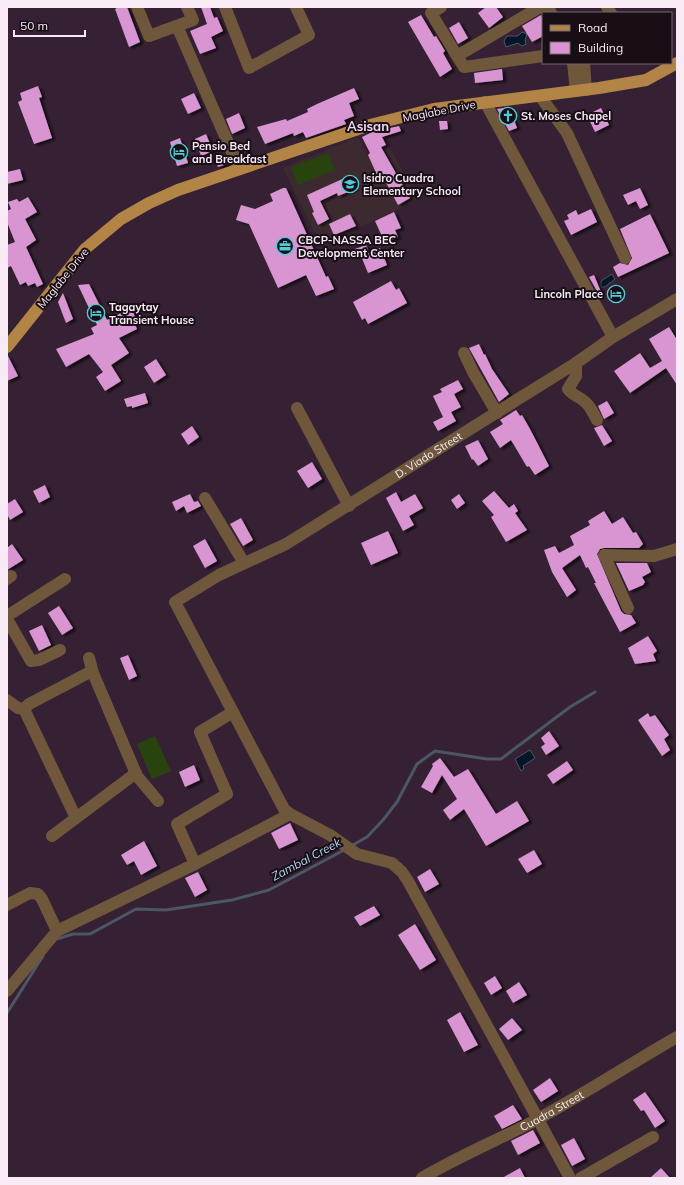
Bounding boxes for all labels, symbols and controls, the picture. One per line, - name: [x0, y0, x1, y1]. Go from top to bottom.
- scale bar: [14, 12, 85, 38]
- legend: [542, 12, 672, 64]
- text: 50 m: [20, 18, 48, 33]
- text: Road: [578, 20, 607, 35]
- text: Building: [578, 40, 623, 55]
- street label: Maglabe Drive: [401, 97, 477, 125]
- church icon: St. Moses Chapel: [498, 106, 518, 126]
- place label: St. Moses Chapel: [521, 109, 611, 123]
- district label: Asisan: [347, 118, 389, 134]
- place label: Pensio Bed and Breakfast: [192, 139, 266, 166]
- hotel icon: Pensio Bed and Breakfast: [169, 142, 189, 162]
- place label: Isidro Cuadra Elementary School: [363, 171, 461, 198]
- school or university icon: Isidro Cuadra Elementary School: [340, 174, 360, 194]
- place label: CBCP-NASSA BEC Development Center: [298, 233, 405, 260]
- office icon: CBCP-NASSA BEC Development Center: [275, 236, 295, 256]
- street label: Maglabe Drive: [34, 245, 92, 311]
- hotel icon: Lincoln Place: [606, 284, 626, 304]
- place label: Lincoln Place: [534, 287, 603, 301]
- place label: Tagaytay Transient House: [109, 300, 194, 327]
- hotel icon: Tagaytay Transient House: [86, 303, 106, 323]
- street label: D. Viado Street: [392, 429, 465, 481]
- water label: Zambal Creek: [269, 834, 344, 884]
- street label: Cuadra Street: [517, 1087, 586, 1134]

